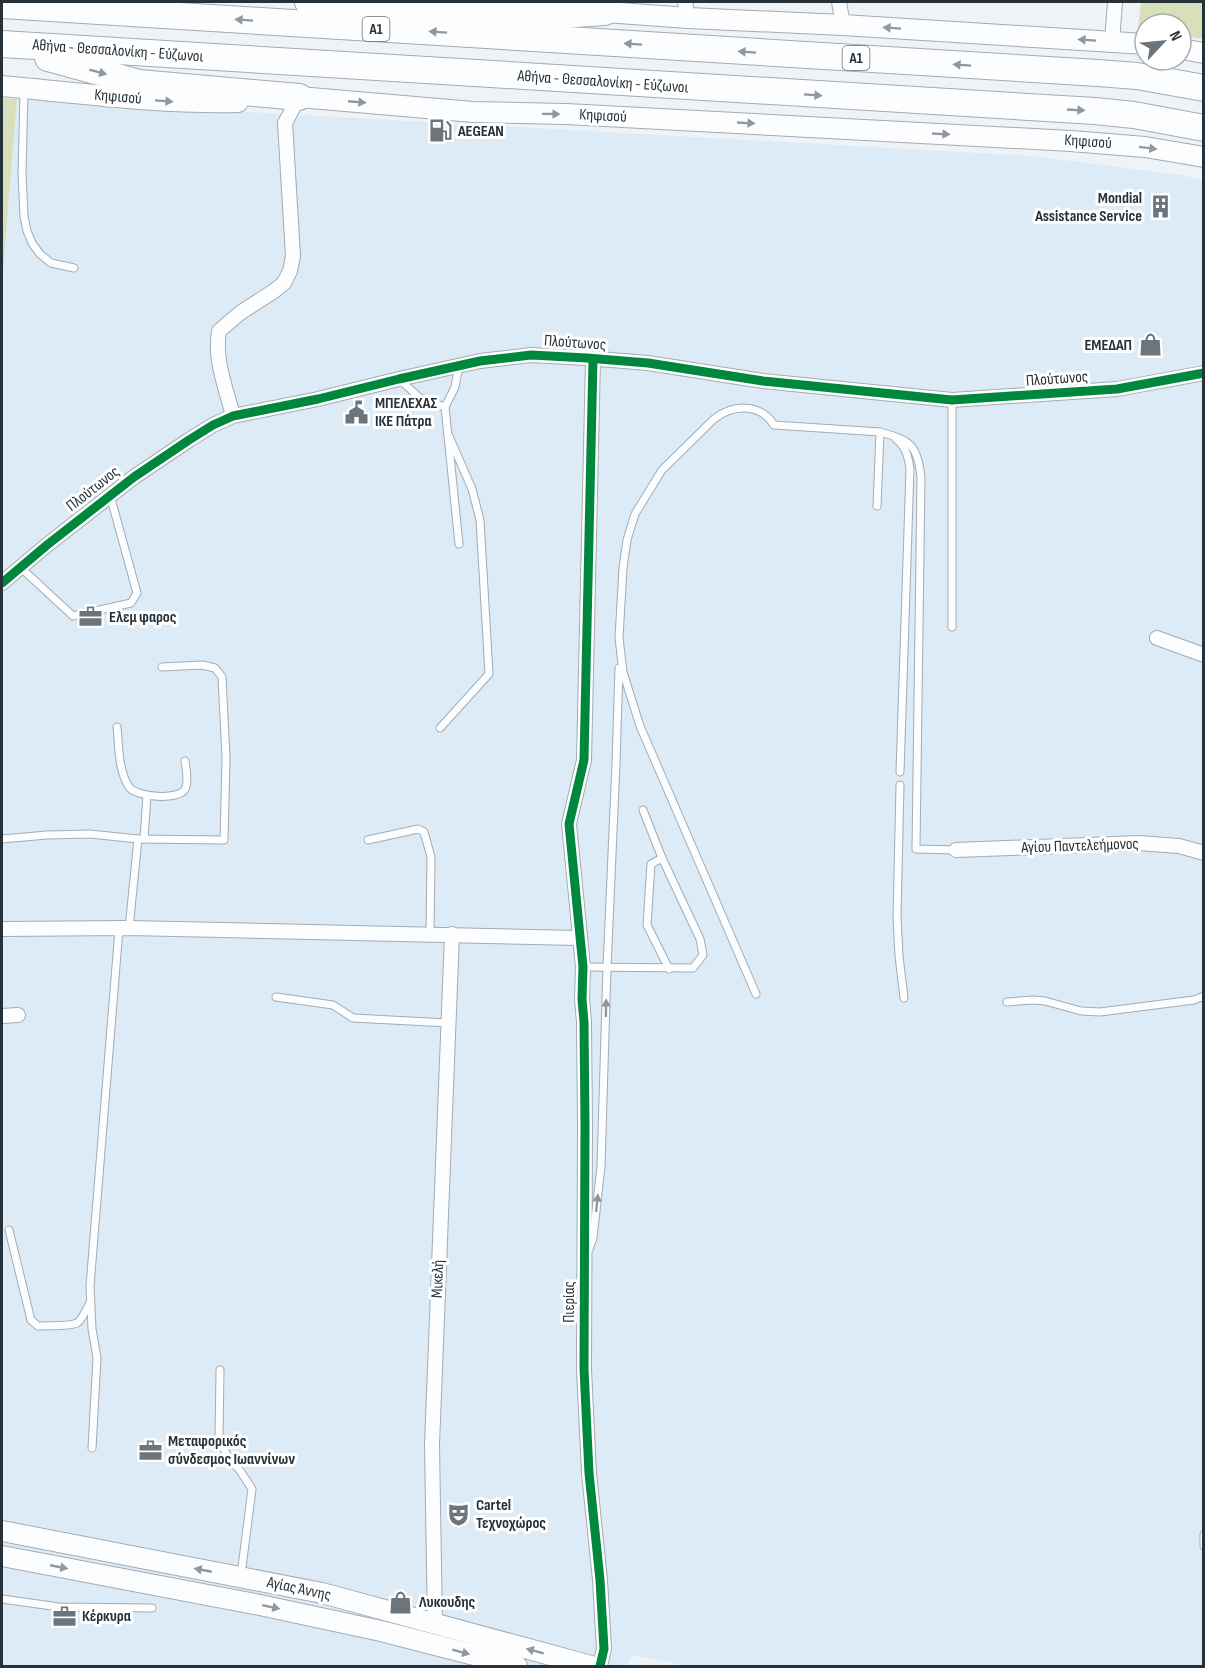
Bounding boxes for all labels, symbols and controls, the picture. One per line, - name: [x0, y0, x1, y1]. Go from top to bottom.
- north arrow: [1133, 12, 1193, 72]
- one-way arrow: [234, 16, 253, 25]
- road number: Α1: [362, 17, 389, 41]
- one-way arrow: [882, 23, 901, 33]
- one-way arrow: [429, 28, 448, 37]
- text: N: [1165, 28, 1186, 44]
- street label: Αθήνα - Θεσσαλονίκη - Εύζωνοι: [31, 35, 204, 66]
- one-way arrow: [1077, 35, 1096, 45]
- one-way arrow: [623, 40, 642, 49]
- road number: Α1: [842, 46, 870, 70]
- one-way arrow: [737, 47, 756, 56]
- one-way arrow: [953, 60, 972, 70]
- street label: Αθήνα - Θεσσαλονίκη - Εύζωνοι: [516, 66, 689, 97]
- one-way arrow: [90, 68, 108, 77]
- street label: Κηφισού: [93, 85, 143, 109]
- one-way arrow: [804, 90, 823, 99]
- one-way arrow: [155, 96, 174, 105]
- one-way arrow: [347, 97, 366, 107]
- street label: Κηφισού: [579, 105, 627, 127]
- one-way arrow: [1067, 106, 1086, 115]
- one-way arrow: [542, 109, 561, 119]
- fuel station icon: AEGEAN: [427, 118, 453, 144]
- one-way arrow: [737, 118, 756, 127]
- place label: AEGEAN: [457, 122, 504, 141]
- one-way arrow: [931, 129, 950, 138]
- street label: Κηφισού: [1064, 131, 1112, 153]
- one-way arrow: [1138, 143, 1157, 152]
- place label: Mondial Assistance Service: [1034, 189, 1142, 226]
- building icon: Mondial Assistance Service: [1147, 194, 1173, 220]
- street label: Πλούτωνος: [543, 331, 607, 355]
- shop icon: ΕΜΕΔΑΠ: [1137, 332, 1163, 358]
- place label: ΕΜΕΔΑΠ: [1084, 336, 1132, 355]
- street label: Πλούτωνος: [1025, 367, 1089, 391]
- place label: ΜΠΕΛΕΧΑΣ ΙΚΕ Πάτρα: [375, 394, 437, 431]
- public building icon: ΜΠΕΛΕΧΑΣ ΙΚΕ Πάτρα: [344, 399, 370, 425]
- street label: Πλούτωνος: [63, 462, 123, 516]
- office icon: Ελεμ φαρος: [78, 604, 104, 630]
- place label: Ελεμ φαρος: [109, 608, 177, 627]
- street label: Αγίου Παντελεήμονος: [1020, 834, 1139, 858]
- one-way arrow: [601, 999, 610, 1018]
- one-way arrow: [592, 1194, 602, 1213]
- street label: Μικελή: [428, 1260, 448, 1298]
- street label: Πιερίας: [560, 1281, 579, 1323]
- place label: Μεταφορικός σύνδεσμος Ιωαννίνων: [168, 1432, 295, 1469]
- office icon: Μεταφορικός σύνδεσμος Ιωαννίνων: [137, 1437, 163, 1463]
- place label: Cartel Τεχνοχώρος: [476, 1496, 546, 1533]
- theatre icon: Cartel Τεχνοχώρος: [445, 1501, 471, 1527]
- one-way arrow: [50, 1563, 69, 1572]
- one-way arrow: [193, 1565, 212, 1574]
- street label: Αγίας Άννης: [264, 1573, 333, 1605]
- shop icon: Λυκουδης: [388, 1589, 414, 1615]
- place label: Λυκουδης: [418, 1593, 476, 1612]
- office icon: Κέρκυρα: [51, 1603, 77, 1629]
- one-way arrow: [262, 1603, 281, 1612]
- place label: Κέρκυρα: [82, 1607, 131, 1626]
- one-way arrow: [526, 1646, 544, 1655]
- one-way arrow: [452, 1647, 470, 1657]

